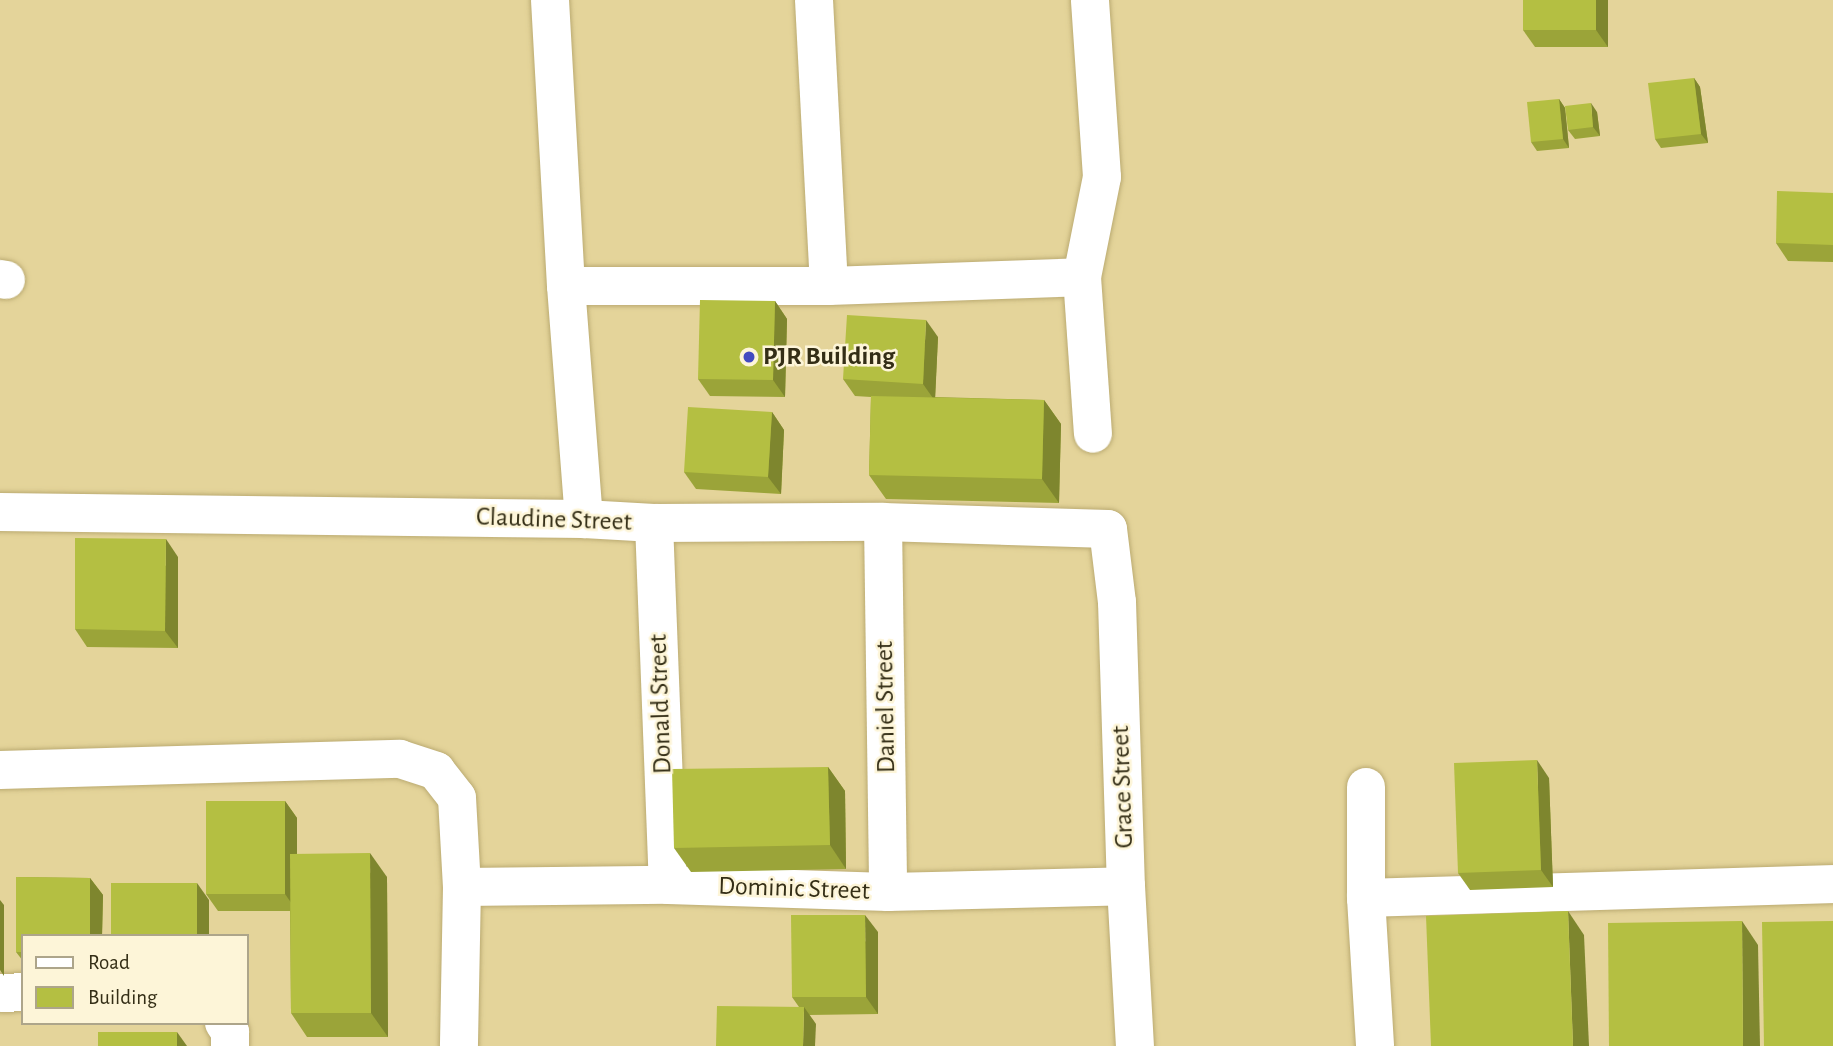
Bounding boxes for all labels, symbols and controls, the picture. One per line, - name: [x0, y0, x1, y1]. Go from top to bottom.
- place label: PJR Building: [763, 341, 895, 373]
- marker: PJR Building: [741, 349, 757, 365]
- street label: Claudine Street: [476, 502, 632, 538]
- street label: Donald Street: [643, 633, 679, 775]
- street label: Daniel Street: [869, 641, 903, 773]
- street label: Grace Street: [1105, 725, 1141, 849]
- street label: Dominic Street: [718, 871, 870, 907]
- legend: [21, 934, 248, 1025]
- text: Road: [88, 952, 130, 973]
- text: Building: [88, 987, 157, 1008]

